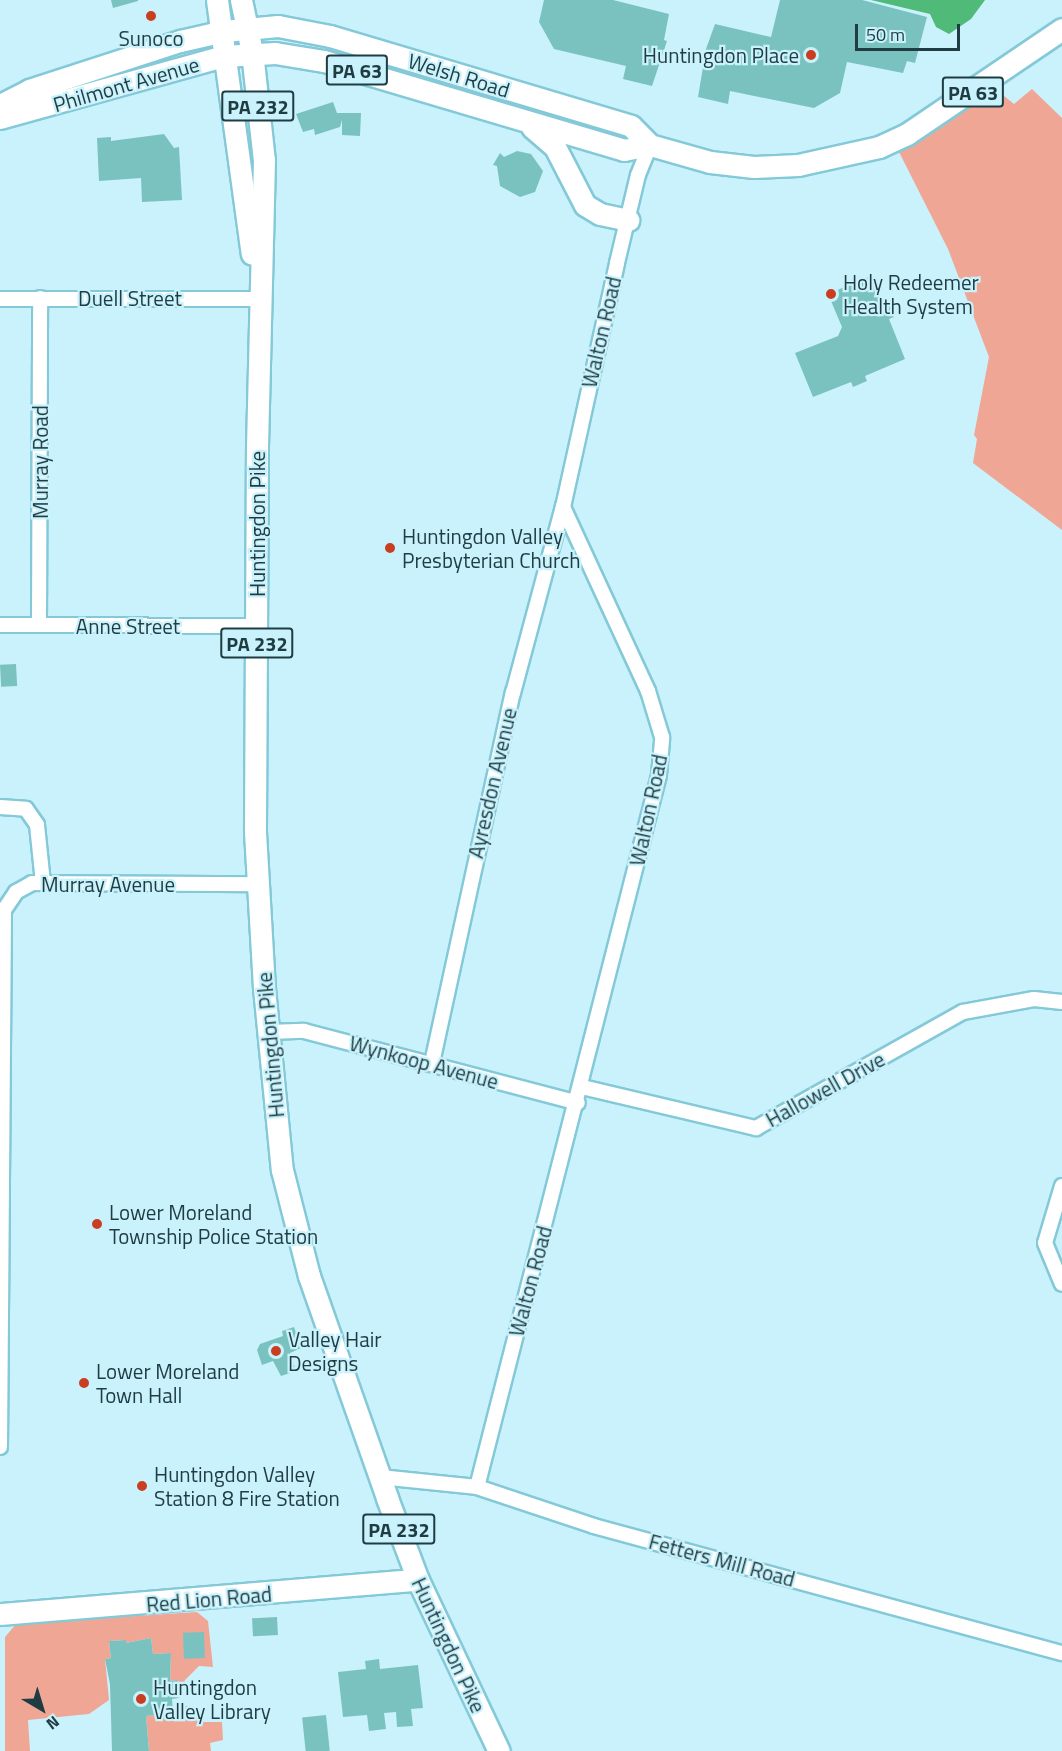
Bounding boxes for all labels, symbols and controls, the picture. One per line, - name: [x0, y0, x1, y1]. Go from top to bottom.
- marker: Sunoco: [144, 9, 158, 23]
- scale bar: [858, 12, 963, 50]
- text: 50 m: [866, 21, 905, 48]
- place label: Sunoco: [118, 25, 184, 51]
- place label: Huntingdon Place: [643, 42, 799, 68]
- street label: Welsh Road: [405, 48, 513, 102]
- marker: Huntingdon Place: [804, 48, 818, 62]
- street label: Philmont Avenue: [50, 51, 202, 117]
- road number: PA 63: [326, 53, 388, 87]
- road number: PA 63: [942, 75, 1004, 109]
- road number: PA 232: [220, 89, 296, 123]
- place label: Holy Redeemer Health System: [843, 269, 979, 319]
- street label: Walton Road: [576, 274, 626, 390]
- street label: Duell Street: [78, 285, 182, 311]
- marker: Holy Redeemer Health System: [824, 287, 838, 301]
- street label: Murray Road: [27, 405, 53, 519]
- street label: Huntingdon Pike: [244, 451, 270, 597]
- place label: Huntingdon Valley Presbyterian Church: [402, 523, 580, 573]
- marker: Huntingdon Valley Presbyterian Church: [383, 541, 397, 555]
- street label: Anne Street: [76, 613, 180, 639]
- road number: PA 232: [220, 626, 294, 660]
- street label: Ayresdon Avenue: [462, 705, 522, 861]
- street label: Walton Road: [624, 752, 672, 868]
- street label: Murray Avenue: [41, 871, 175, 897]
- street label: Huntingdon Pike: [251, 971, 289, 1119]
- street label: Wynkoop Avenue: [347, 1030, 501, 1094]
- street label: Hallowell Drive: [761, 1046, 889, 1132]
- place label: Lower Moreland Township Police Station: [109, 1199, 318, 1249]
- marker: Lower Moreland Township Police Station: [90, 1217, 104, 1231]
- street label: Walton Road: [503, 1223, 557, 1339]
- place label: Valley Hair Designs: [288, 1326, 382, 1376]
- marker: Valley Hair Designs: [269, 1344, 283, 1358]
- place label: Lower Moreland Town Hall: [96, 1358, 239, 1408]
- marker: Lower Moreland Town Hall: [77, 1376, 91, 1390]
- place label: Huntingdon Valley Station 8 Fire Station: [154, 1461, 340, 1511]
- marker: Huntingdon Valley Station 8 Fire Station: [135, 1479, 149, 1493]
- road number: PA 232: [362, 1512, 436, 1546]
- street label: Fetters Mill Road: [646, 1528, 798, 1592]
- street label: Huntingdon Pike: [407, 1573, 491, 1717]
- street label: Red Lion Road: [145, 1581, 273, 1617]
- place label: Huntingdon Valley Library: [153, 1674, 271, 1724]
- north arrow: [12, 1679, 72, 1739]
- marker: Huntingdon Valley Library: [134, 1692, 148, 1706]
- text: N: [41, 1710, 65, 1736]

